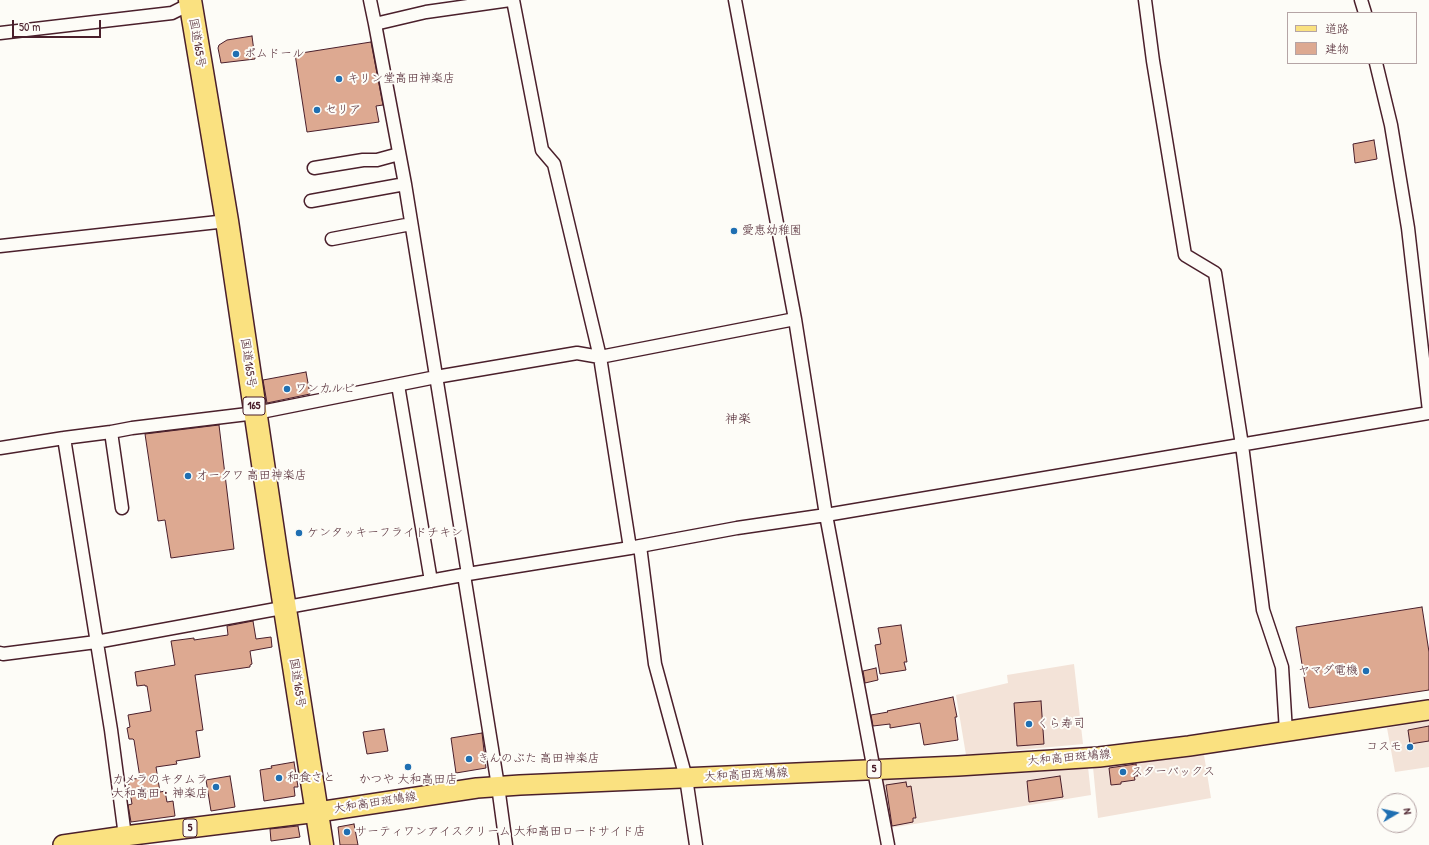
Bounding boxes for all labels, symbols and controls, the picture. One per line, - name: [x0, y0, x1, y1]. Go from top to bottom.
- scale bar: [14, 12, 103, 38]
- legend: [1287, 12, 1417, 64]
- street label: 国道165号: [186, 17, 208, 69]
- text: 50 m: [19, 18, 40, 35]
- text: 道路: [1325, 20, 1349, 37]
- text: 建物: [1325, 40, 1349, 57]
- place label: ポムドール: [244, 47, 304, 61]
- marker: ポムドール: [231, 49, 241, 59]
- place label: キリン堂高田神楽店: [347, 72, 455, 86]
- marker: キリン堂高田神楽店: [334, 74, 344, 84]
- place label: セリア: [325, 103, 361, 117]
- marker: セリア: [312, 105, 322, 115]
- place label: 愛恵幼稚園: [742, 224, 802, 238]
- marker: 愛恵幼稚園: [729, 226, 739, 236]
- street label: 国道165号: [237, 337, 259, 389]
- place label: ワンカルビ: [295, 382, 355, 396]
- marker: ワンカルビ: [282, 384, 292, 394]
- road number: 165: [243, 397, 265, 415]
- district label: 神楽: [725, 412, 751, 428]
- place label: オークワ 高田神楽店: [196, 469, 307, 483]
- marker: オークワ 高田神楽店: [183, 471, 193, 481]
- place label: ケンタッキーフライドチキン: [307, 526, 463, 540]
- marker: ケンタッキーフライドチキン: [294, 528, 304, 538]
- street label: 国道165号: [286, 657, 308, 709]
- place label: ヤマダ電機: [1298, 664, 1358, 678]
- marker: ヤマダ電機: [1361, 666, 1371, 676]
- place label: くら寿司: [1037, 717, 1085, 731]
- marker: くら寿司: [1024, 719, 1034, 729]
- place label: コスモ: [1366, 740, 1402, 754]
- marker: コスモ: [1405, 742, 1415, 752]
- street label: 大和高田斑鳩線: [1027, 747, 1111, 769]
- place label: きんのぶた 高田神楽店: [477, 752, 600, 766]
- marker: きんのぶた 高田神楽店: [464, 754, 474, 764]
- road number: 5: [867, 760, 881, 778]
- marker: かつや 大和高田店: [403, 762, 413, 772]
- place label: スターバックス: [1131, 765, 1215, 779]
- street label: 大和高田斑鳩線: [704, 766, 788, 784]
- marker: スターバックス: [1118, 767, 1128, 777]
- place label: 和食さと: [287, 771, 335, 785]
- place label: カメラのキタムラ 大和高田・神楽店: [112, 773, 208, 801]
- marker: 和食さと: [274, 773, 284, 783]
- place label: かつや 大和高田店: [359, 773, 457, 787]
- marker: カメラのキタムラ 大和高田・神楽店: [211, 782, 221, 792]
- street label: 大和高田斑鳩線: [332, 789, 418, 817]
- north arrow: [1377, 793, 1417, 833]
- text: N: [1400, 807, 1415, 815]
- road number: 5: [183, 819, 197, 837]
- place label: サーティワンアイスクリーム 大和高田ロードサイド店: [355, 825, 646, 839]
- marker: サーティワンアイスクリーム 大和高田ロードサイド店: [342, 827, 352, 837]

